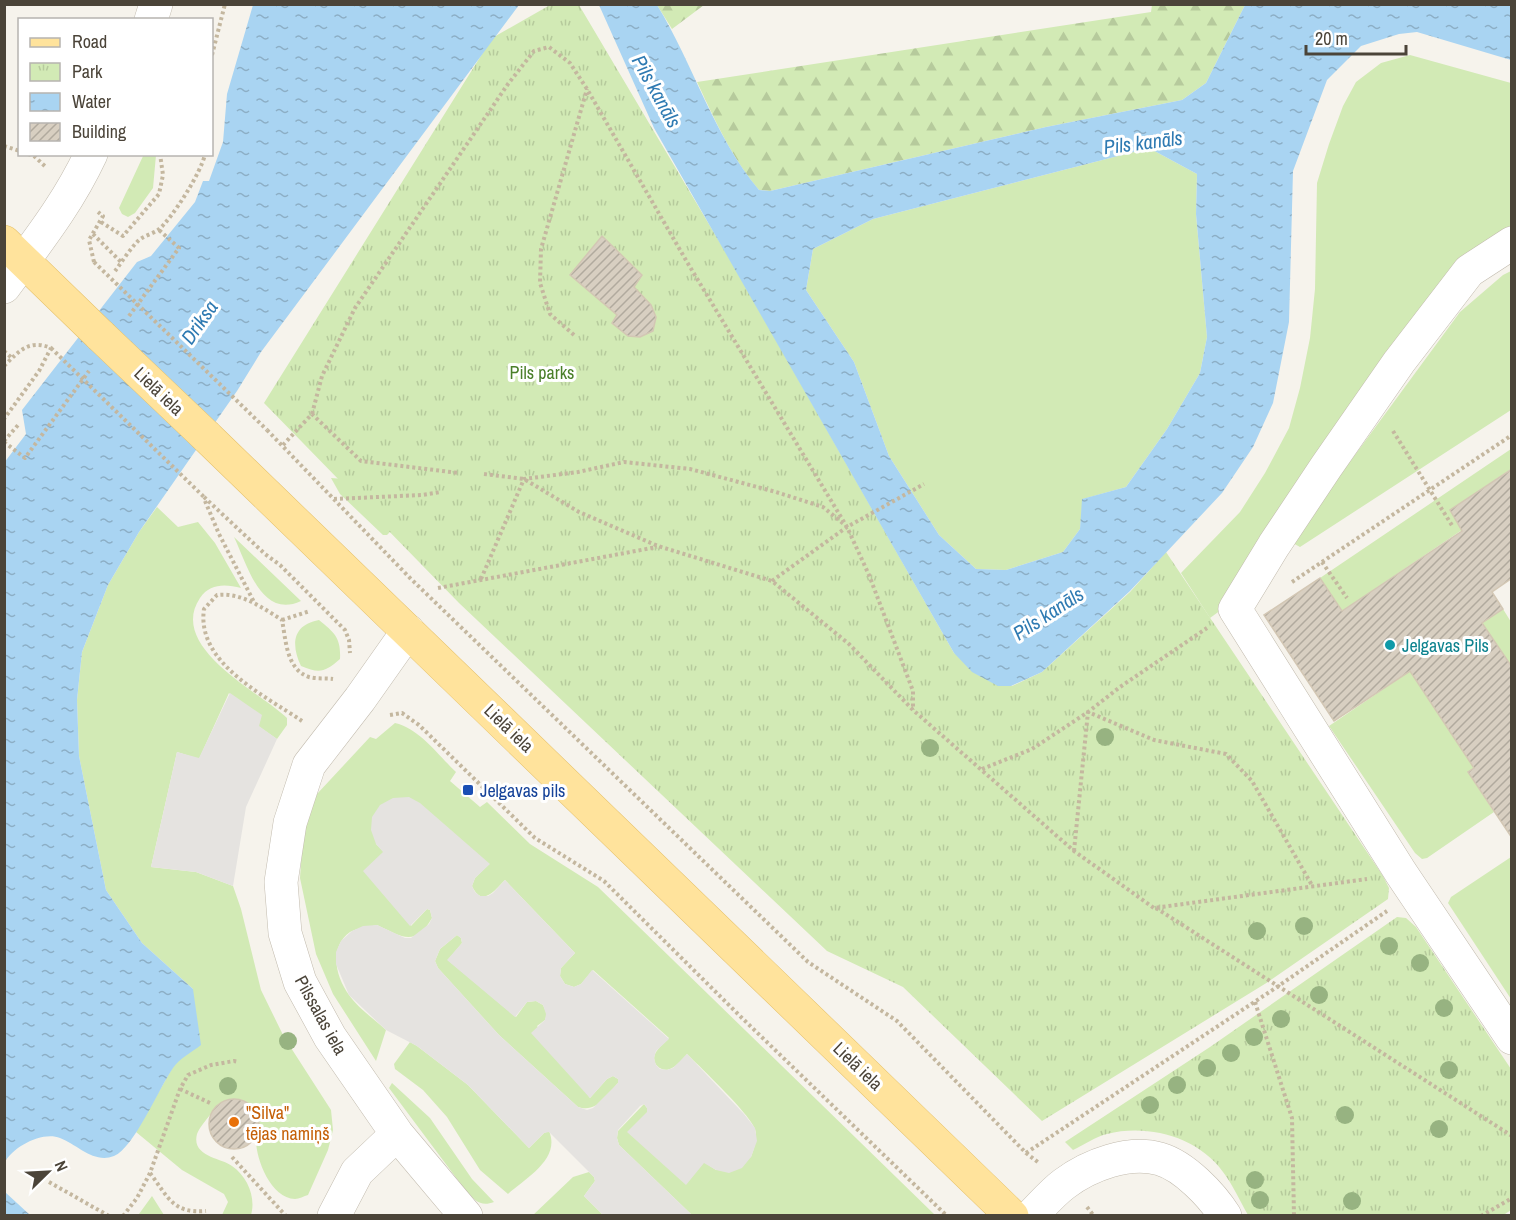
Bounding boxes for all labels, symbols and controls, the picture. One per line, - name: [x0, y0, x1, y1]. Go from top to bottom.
- legend: [18, 18, 213, 156]
- scale bar: [1306, 18, 1406, 56]
- text: 20 m: [1315, 26, 1348, 51]
- text: Road: [72, 29, 107, 54]
- water label: Pils kanāls: [626, 50, 688, 132]
- text: Park: [72, 59, 103, 84]
- text: Water: [72, 89, 111, 114]
- text: Building: [72, 119, 127, 144]
- water label: Pils kanāls: [1102, 124, 1184, 160]
- water label: Driksa: [174, 295, 224, 349]
- park label: Pils parks: [510, 360, 574, 385]
- street label: Lielā iela: [129, 361, 189, 421]
- water label: Pils kanāls: [1007, 580, 1089, 646]
- place label: Jelgavas Pils: [1402, 633, 1489, 658]
- marker: Jelgavas Pils: [1383, 638, 1397, 652]
- street label: Lielā iela: [479, 698, 539, 758]
- place label: Jelgavas pils: [480, 778, 565, 803]
- marker: Jelgavas pils: [461, 783, 475, 797]
- street label: Pilssalas iela: [289, 971, 353, 1059]
- street label: Lielā iela: [828, 1036, 888, 1096]
- place label: "Silva" tējas namiņš: [246, 1100, 330, 1146]
- marker: "Silva" tējas namiņš: [227, 1115, 241, 1129]
- north arrow: [18, 1142, 78, 1202]
- text: N: [50, 1157, 74, 1175]

